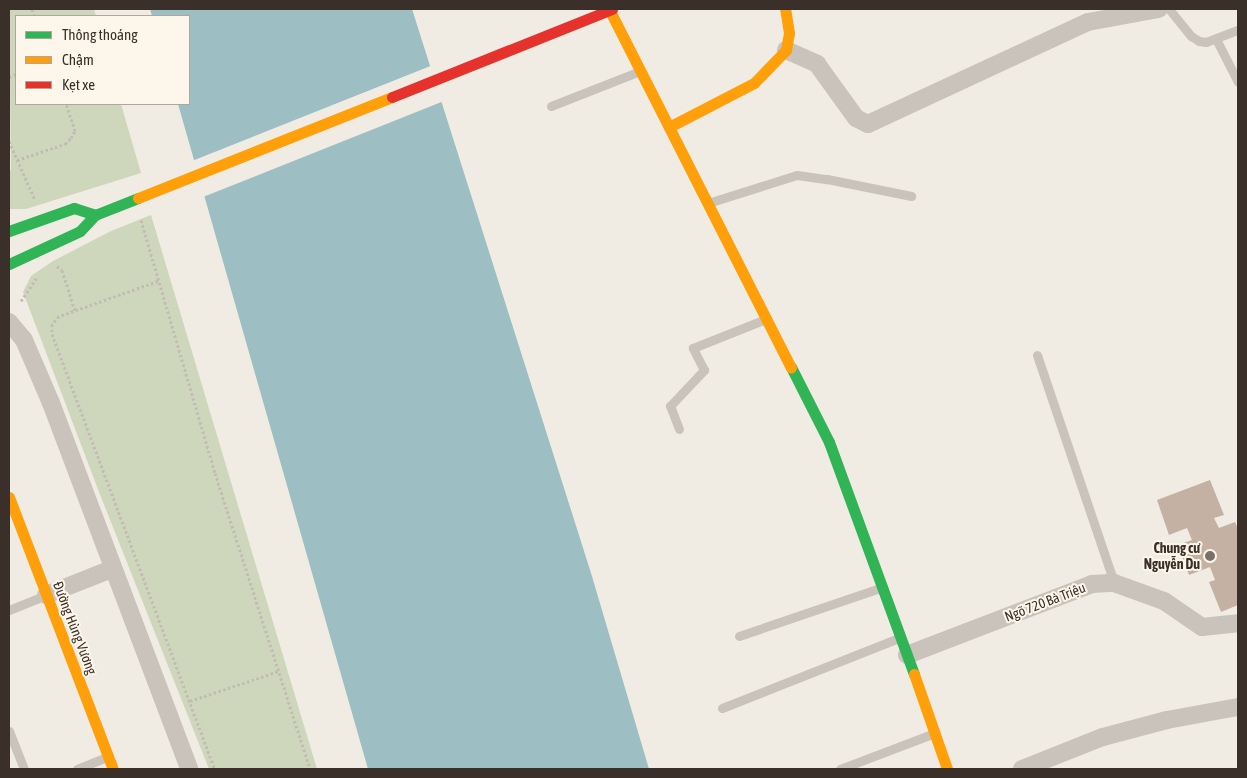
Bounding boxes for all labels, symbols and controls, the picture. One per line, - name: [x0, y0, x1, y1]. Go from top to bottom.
- legend: [15, 15, 190, 105]
- text: Thông thoáng: [62, 26, 138, 43]
- text: Chậm: [62, 51, 94, 68]
- text: Kẹt xe: [62, 76, 95, 93]
- place label: Chung cư Nguyễn Du: [1144, 540, 1200, 572]
- marker: Chung cư Nguyễn Du: [1204, 550, 1216, 562]
- street label: Đường Hùng Vương: [50, 579, 100, 677]
- street label: Ngõ 720 Bà Triệu: [1002, 579, 1088, 625]

